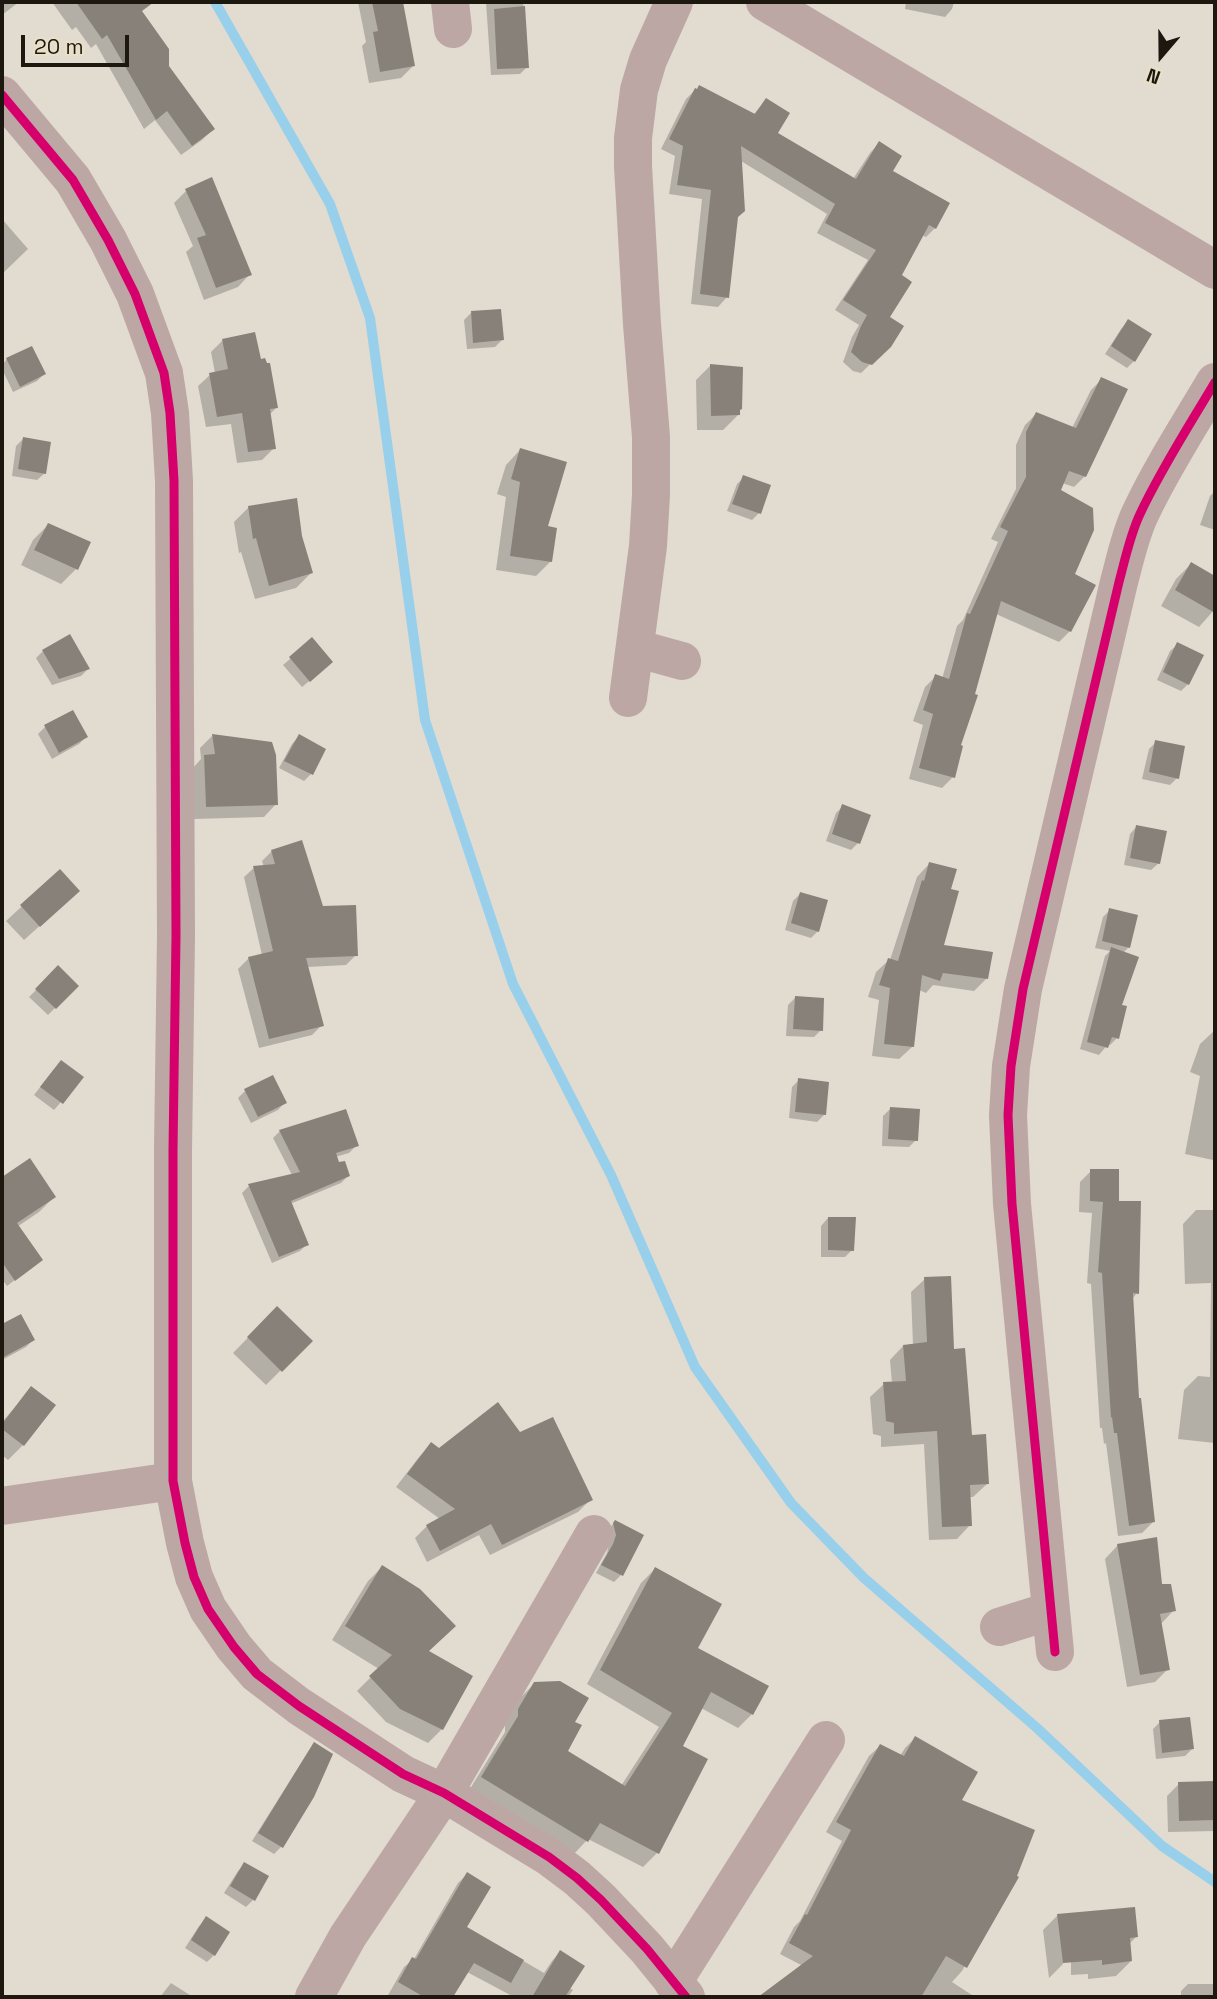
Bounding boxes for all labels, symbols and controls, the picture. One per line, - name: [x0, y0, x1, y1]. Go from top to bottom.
- scale bar: [24, 21, 133, 65]
- north arrow: [1126, 21, 1196, 91]
- text: 20 m: [34, 33, 84, 60]
- text: N: [1143, 62, 1164, 90]

